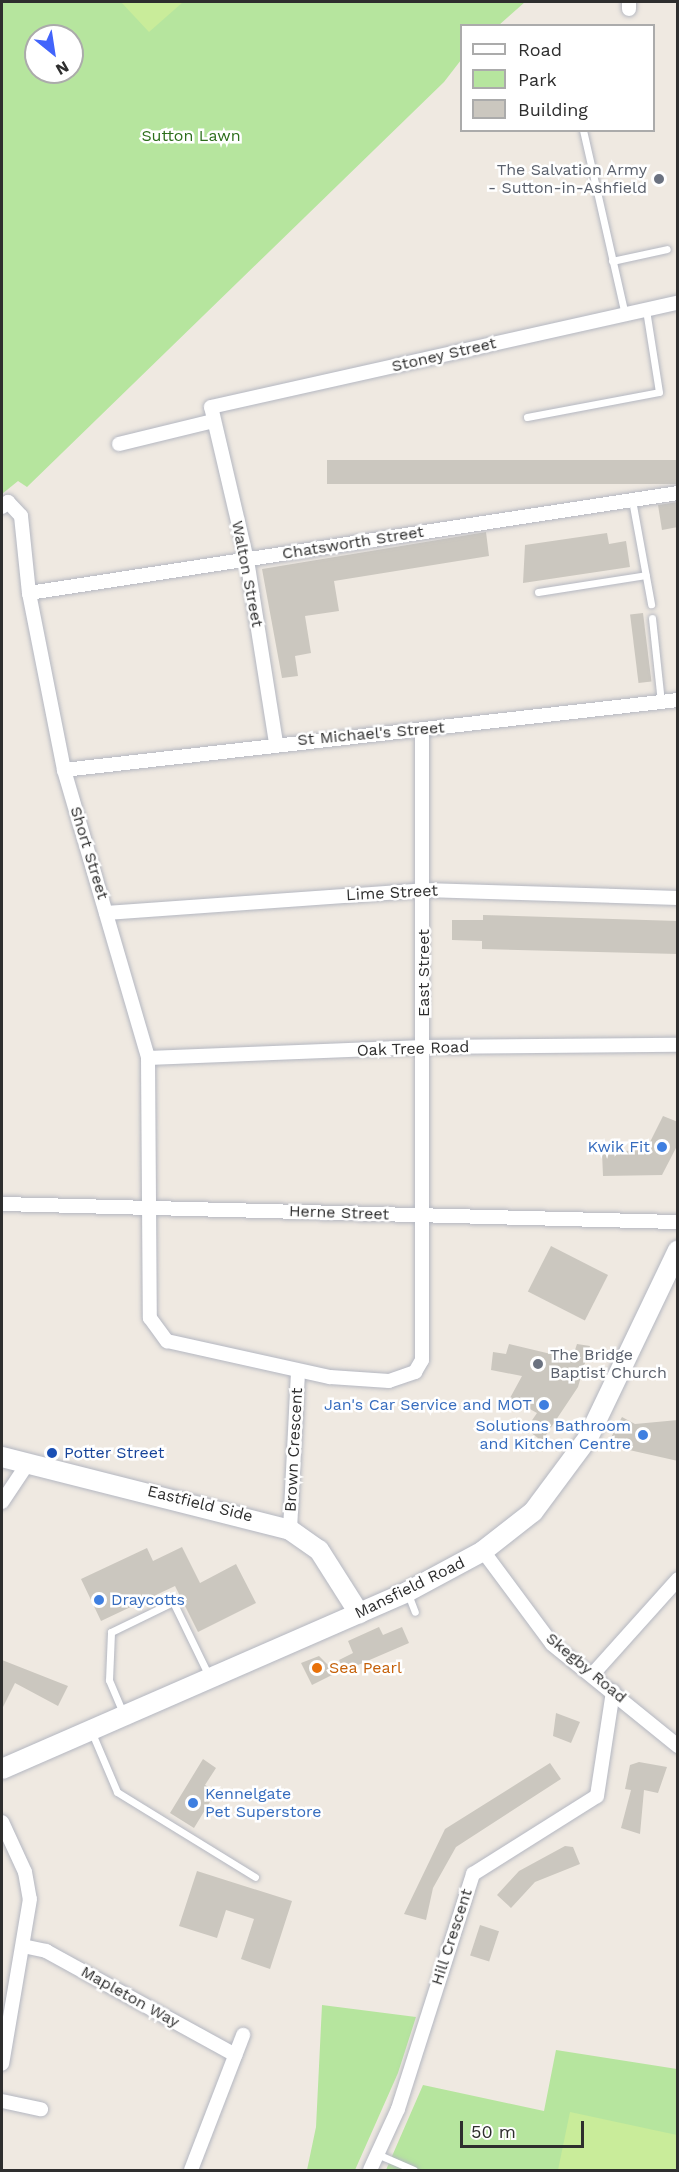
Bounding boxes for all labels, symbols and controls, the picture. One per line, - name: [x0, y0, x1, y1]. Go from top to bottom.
- north arrow: [24, 24, 84, 84]
- legend: [460, 24, 655, 132]
- text: Road: [518, 39, 562, 60]
- text: N: [52, 57, 72, 79]
- text: Park: [518, 69, 557, 90]
- text: Building: [518, 99, 588, 120]
- park label: Sutton Lawn: [141, 126, 241, 146]
- place label: The Salvation Army - Sutton-in-Ashfield: [488, 160, 647, 198]
- marker: The Salvation Army - Sutton-in-Ashfield: [652, 172, 666, 186]
- street label: Stoney Street: [390, 334, 498, 376]
- street label: Walton Street: [227, 519, 267, 629]
- street label: Chatsworth Street: [281, 522, 425, 564]
- street label: St Michael's Street: [297, 718, 445, 750]
- street label: Short Street: [66, 804, 112, 902]
- street label: Lime Street: [346, 881, 438, 905]
- street label: East Street: [414, 929, 434, 1017]
- street label: Oak Tree Road: [356, 1037, 470, 1061]
- place label: Kwik Fit: [587, 1137, 650, 1157]
- marker: Kwik Fit: [655, 1140, 669, 1154]
- street label: Herne Street: [289, 1202, 389, 1224]
- place label: The Bridge Baptist Church: [550, 1345, 667, 1383]
- marker: The Bridge Baptist Church: [531, 1357, 545, 1371]
- street label: Brown Crescent: [281, 1387, 307, 1513]
- place label: Jan's Car Service and MOT: [324, 1395, 532, 1415]
- marker: Jan's Car Service and MOT: [537, 1398, 551, 1412]
- place label: Solutions Bathroom and Kitchen Centre: [476, 1416, 631, 1454]
- marker: Solutions Bathroom and Kitchen Centre: [636, 1428, 650, 1442]
- place label: Potter Street: [64, 1443, 165, 1463]
- marker: Potter Street: [45, 1446, 59, 1460]
- street label: Eastfield Side: [145, 1482, 255, 1526]
- street label: Mansfield Road: [352, 1553, 468, 1623]
- place label: Draycotts: [111, 1590, 185, 1610]
- marker: Draycotts: [92, 1593, 106, 1607]
- street label: Skegby Road: [542, 1629, 630, 1707]
- place label: Sea Pearl: [329, 1658, 402, 1678]
- marker: Sea Pearl: [310, 1661, 324, 1675]
- place label: Kennelgate Pet Superstore: [205, 1784, 322, 1822]
- marker: Kennelgate Pet Superstore: [186, 1796, 200, 1810]
- street label: Hill Crescent: [427, 1886, 477, 1988]
- street label: Mapleton Way: [77, 1962, 183, 2032]
- scale bar: [463, 2109, 588, 2147]
- text: 50 m: [471, 2121, 516, 2142]

